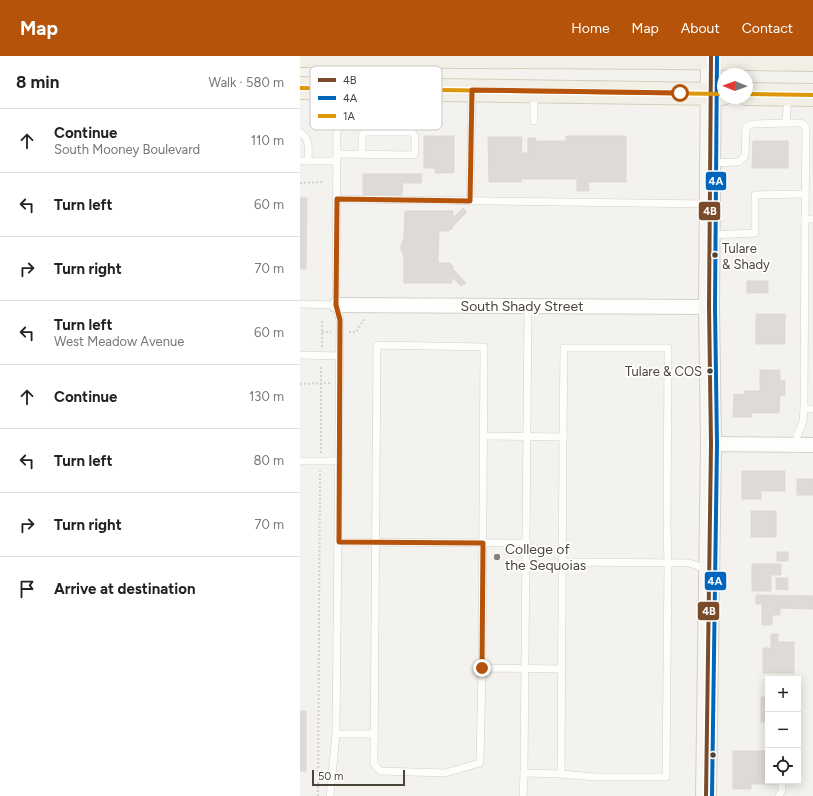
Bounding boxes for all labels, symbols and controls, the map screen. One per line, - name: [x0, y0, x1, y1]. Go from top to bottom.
- text: Map: [20, 17, 58, 40]
- text: Home: [571, 20, 610, 37]
- text: Map: [632, 20, 659, 37]
- text: About: [681, 20, 720, 37]
- text: Contact: [742, 20, 793, 37]
- legend: [310, 66, 442, 130]
- north arrow: [717, 68, 753, 104]
- text: 8 min: [16, 72, 59, 92]
- text: 4B: [343, 74, 357, 87]
- text: Walk · 580 m: [208, 75, 284, 90]
- route start: [671, 84, 689, 102]
- text: 4A: [343, 92, 358, 105]
- text: 1A: [343, 110, 356, 123]
- text: Continue: [54, 124, 117, 142]
- icon: ahead: [16, 130, 38, 152]
- text: 110 m: [251, 133, 284, 148]
- text: South Mooney Boulevard: [54, 142, 200, 157]
- line badge: 4A: [705, 171, 727, 191]
- text: 4A: [709, 175, 724, 188]
- icon: left: [16, 194, 38, 216]
- text: Turn left: [54, 196, 112, 214]
- text: 60 m: [254, 197, 284, 212]
- line badge: 4B: [698, 201, 721, 221]
- text: 4B: [703, 205, 717, 218]
- place label: Tulare & Shady: [722, 241, 770, 272]
- marker: Tulare & Shady: [710, 250, 720, 260]
- icon: right: [16, 258, 38, 280]
- text: Turn right: [54, 260, 122, 278]
- text: 70 m: [254, 261, 284, 276]
- street label: South Shady Street: [461, 298, 583, 315]
- text: Turn left: [54, 316, 112, 334]
- icon: left: [16, 322, 38, 344]
- text: 60 m: [254, 325, 284, 340]
- text: West Meadow Avenue: [54, 334, 184, 349]
- place label: Tulare & COS: [625, 364, 702, 379]
- marker: Tulare & COS: [705, 366, 715, 376]
- icon: ahead: [16, 386, 38, 408]
- text: Continue: [54, 388, 117, 406]
- text: 130 m: [249, 389, 284, 404]
- icon: left: [16, 450, 38, 472]
- text: Turn left: [54, 452, 112, 470]
- text: 80 m: [253, 453, 284, 468]
- icon: right: [16, 514, 38, 536]
- text: Turn right: [54, 516, 122, 534]
- text: 70 m: [254, 517, 284, 532]
- place label: College of the Sequoias: [505, 541, 586, 574]
- marker: College of the Sequoias: [492, 552, 502, 562]
- line badge: 4A: [704, 571, 727, 591]
- text: 4A: [708, 575, 723, 588]
- icon: arrive: [16, 578, 38, 600]
- text: Arrive at destination: [54, 580, 195, 598]
- line badge: 4B: [697, 601, 720, 621]
- text: 4B: [702, 605, 716, 618]
- route end: [473, 659, 491, 677]
- map controls: [765, 676, 801, 784]
- button: +: [765, 676, 801, 712]
- button: −: [765, 712, 801, 748]
- button: locate: [765, 748, 801, 784]
- unlabelled marker: [708, 750, 718, 760]
- scale bar: [312, 768, 405, 787]
- text: 50 m: [318, 770, 343, 783]

